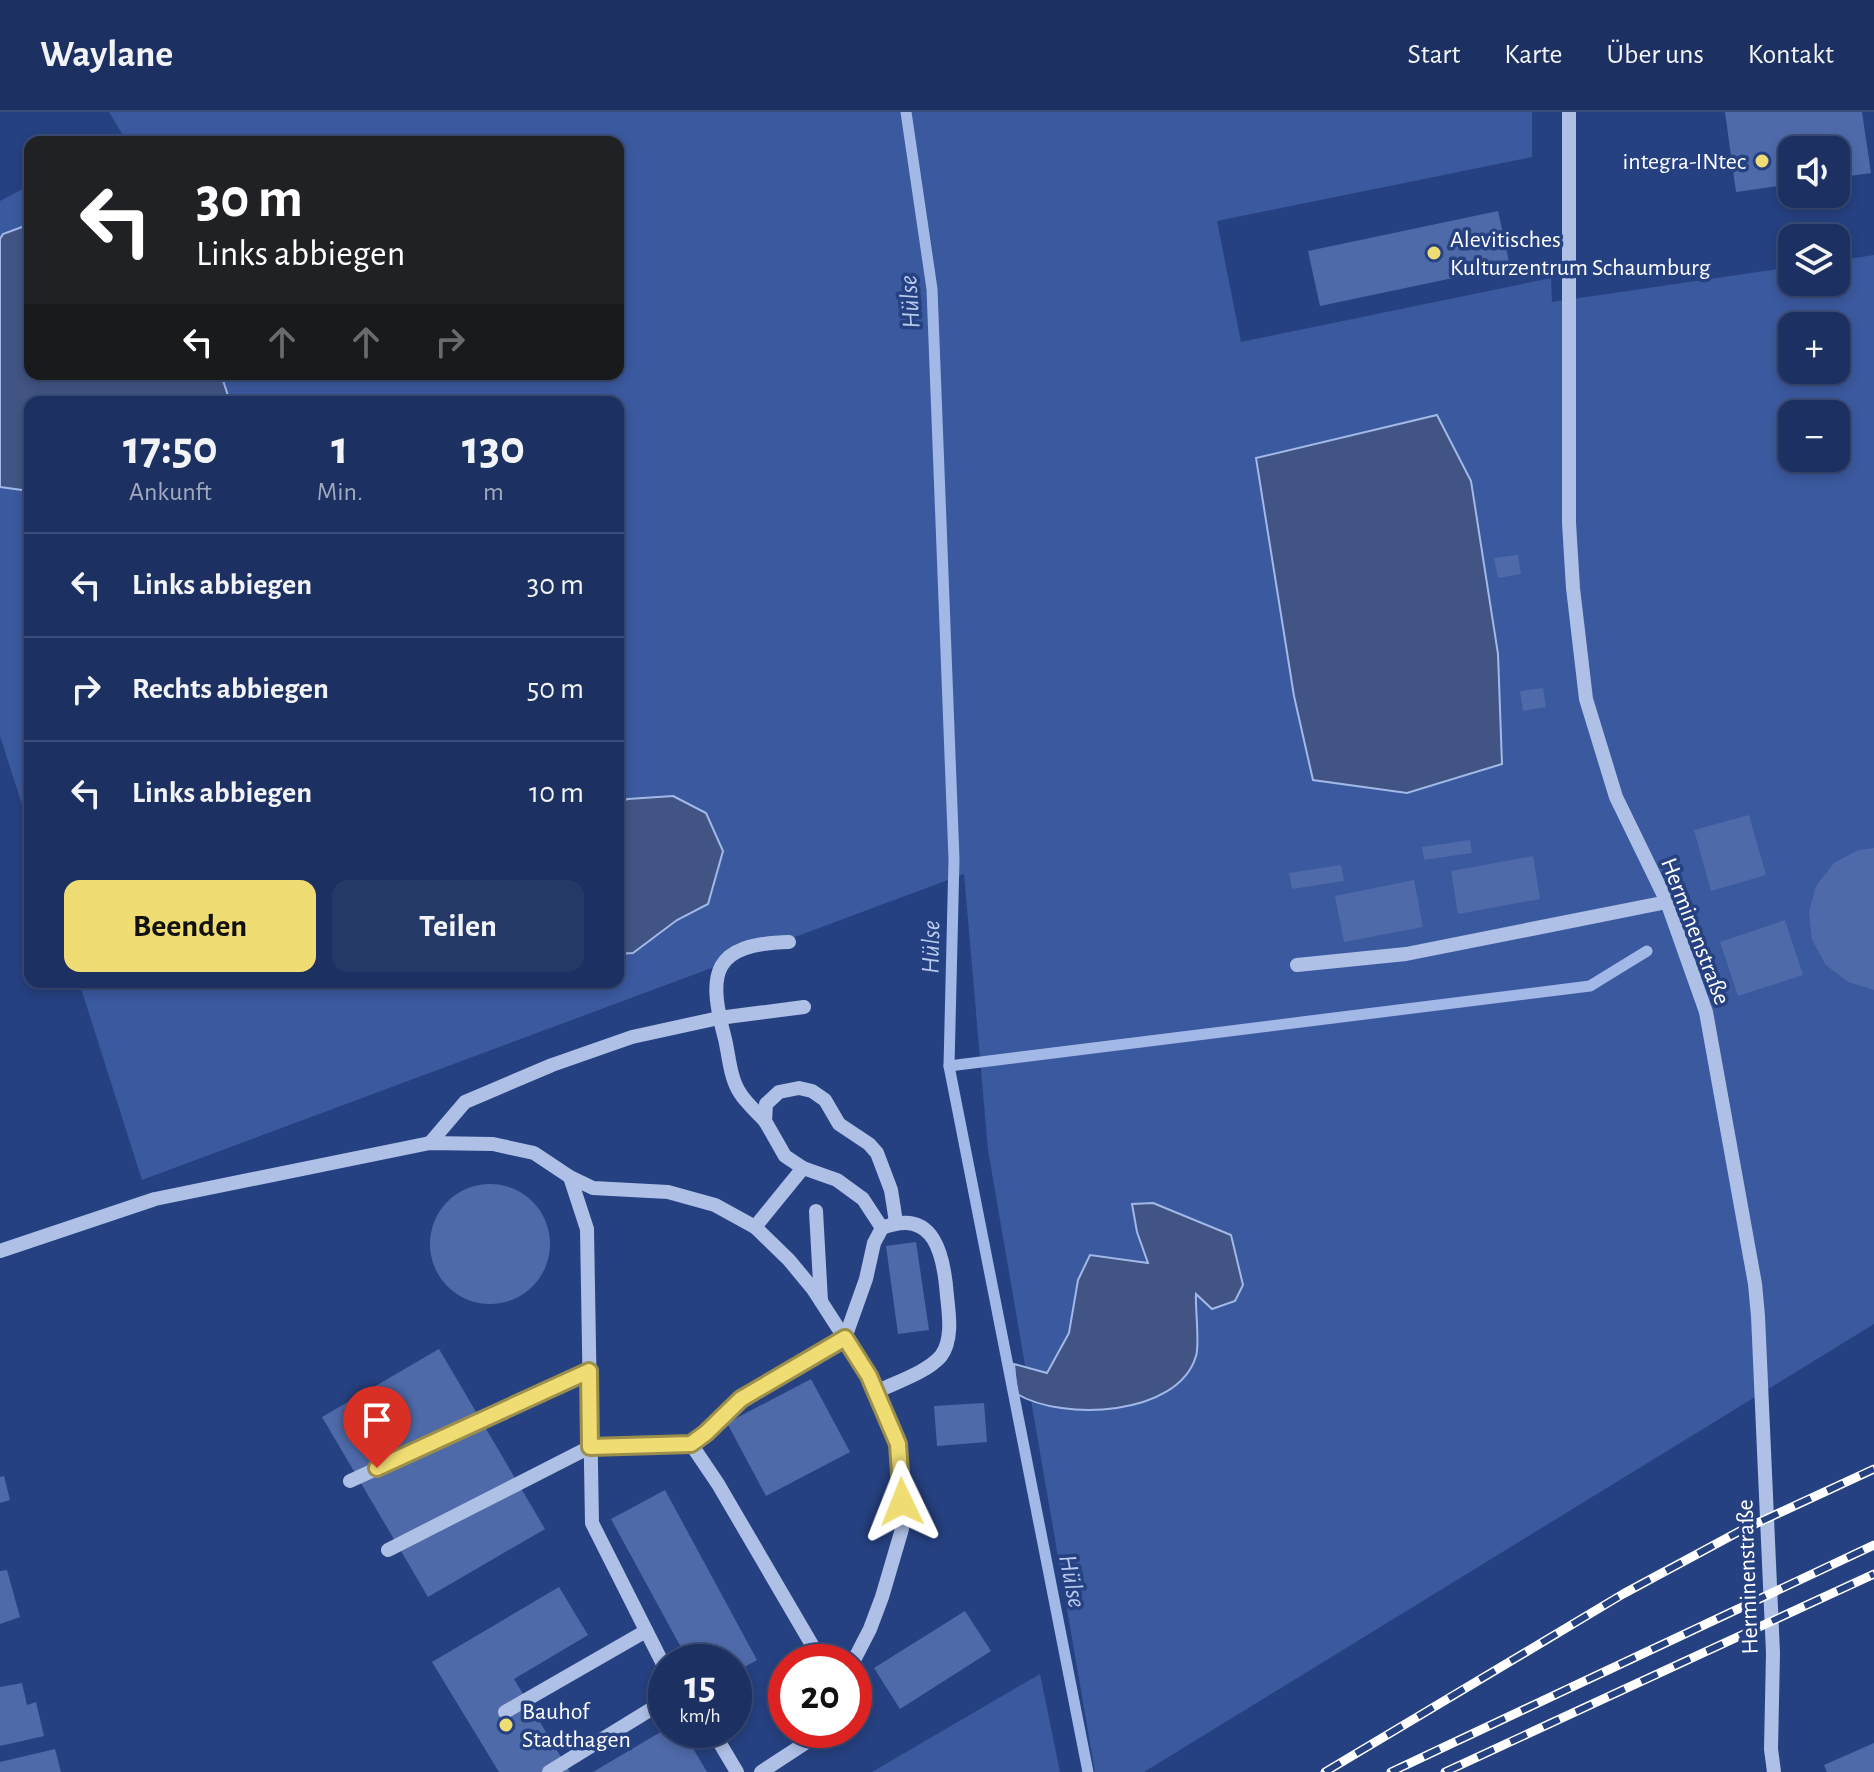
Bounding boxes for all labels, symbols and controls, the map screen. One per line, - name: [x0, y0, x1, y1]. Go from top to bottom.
- text: Waylane: [40, 36, 173, 74]
- text: Start: [1408, 41, 1460, 69]
- text: Karte: [1504, 41, 1563, 69]
- text: Über uns: [1607, 41, 1704, 69]
- text: Kontakt: [1748, 41, 1834, 69]
- map controls: [1778, 136, 1850, 472]
- button: sound: [1778, 136, 1850, 208]
- place label: integra-INtec: [1623, 150, 1746, 174]
- marker: integra-INtec: [1753, 152, 1771, 170]
- icon: left: [64, 168, 168, 272]
- text: 30 m: [196, 171, 303, 227]
- button: layers: [1778, 224, 1850, 296]
- place label: Alevitisches Kulturzentrum Schaumburg: [1450, 228, 1711, 280]
- text: Links abbiegen: [196, 236, 405, 272]
- marker: Alevitisches Kulturzentrum Schaumburg: [1425, 244, 1443, 262]
- water label: Hülse: [895, 274, 925, 330]
- button: +: [1778, 312, 1850, 384]
- icon: left: [176, 320, 220, 364]
- icon: ahead: [260, 320, 304, 364]
- icon: ahead: [344, 320, 388, 364]
- icon: right: [428, 320, 472, 364]
- button: −: [1778, 400, 1850, 472]
- text: 17:50: [123, 425, 218, 473]
- text: 1: [331, 425, 349, 473]
- text: 130: [462, 425, 525, 473]
- text: Ankunft: [129, 479, 212, 505]
- text: Min.: [317, 479, 363, 505]
- text: m: [483, 479, 504, 505]
- icon: left: [64, 563, 108, 607]
- text: Links abbiegen: [132, 570, 312, 600]
- text: 30 m: [527, 570, 584, 600]
- icon: right: [64, 667, 108, 711]
- text: Rechts abbiegen: [132, 674, 329, 704]
- text: 50 m: [527, 674, 584, 704]
- icon: left: [64, 771, 108, 815]
- text: Links abbiegen: [132, 778, 312, 808]
- text: 10 m: [529, 778, 584, 808]
- street label: Herminenstraße: [1656, 855, 1734, 1008]
- button: Beenden: [64, 880, 316, 972]
- button: Teilen: [332, 880, 584, 972]
- water label: Hülse: [918, 920, 944, 974]
- pin: [343, 1386, 411, 1468]
- icon: arrive: [355, 1398, 399, 1442]
- position arrow: [860, 1460, 944, 1544]
- street label: Herminenstraße: [1733, 1499, 1763, 1655]
- water label: Hülse: [1054, 1552, 1090, 1610]
- speed limit sign: 20: [768, 1644, 872, 1748]
- text: 15: [684, 1666, 716, 1706]
- place label: Bauhof Stadthagen: [522, 1700, 631, 1752]
- text: km/h: [679, 1706, 721, 1726]
- marker: Bauhof Stadthagen: [497, 1716, 515, 1734]

